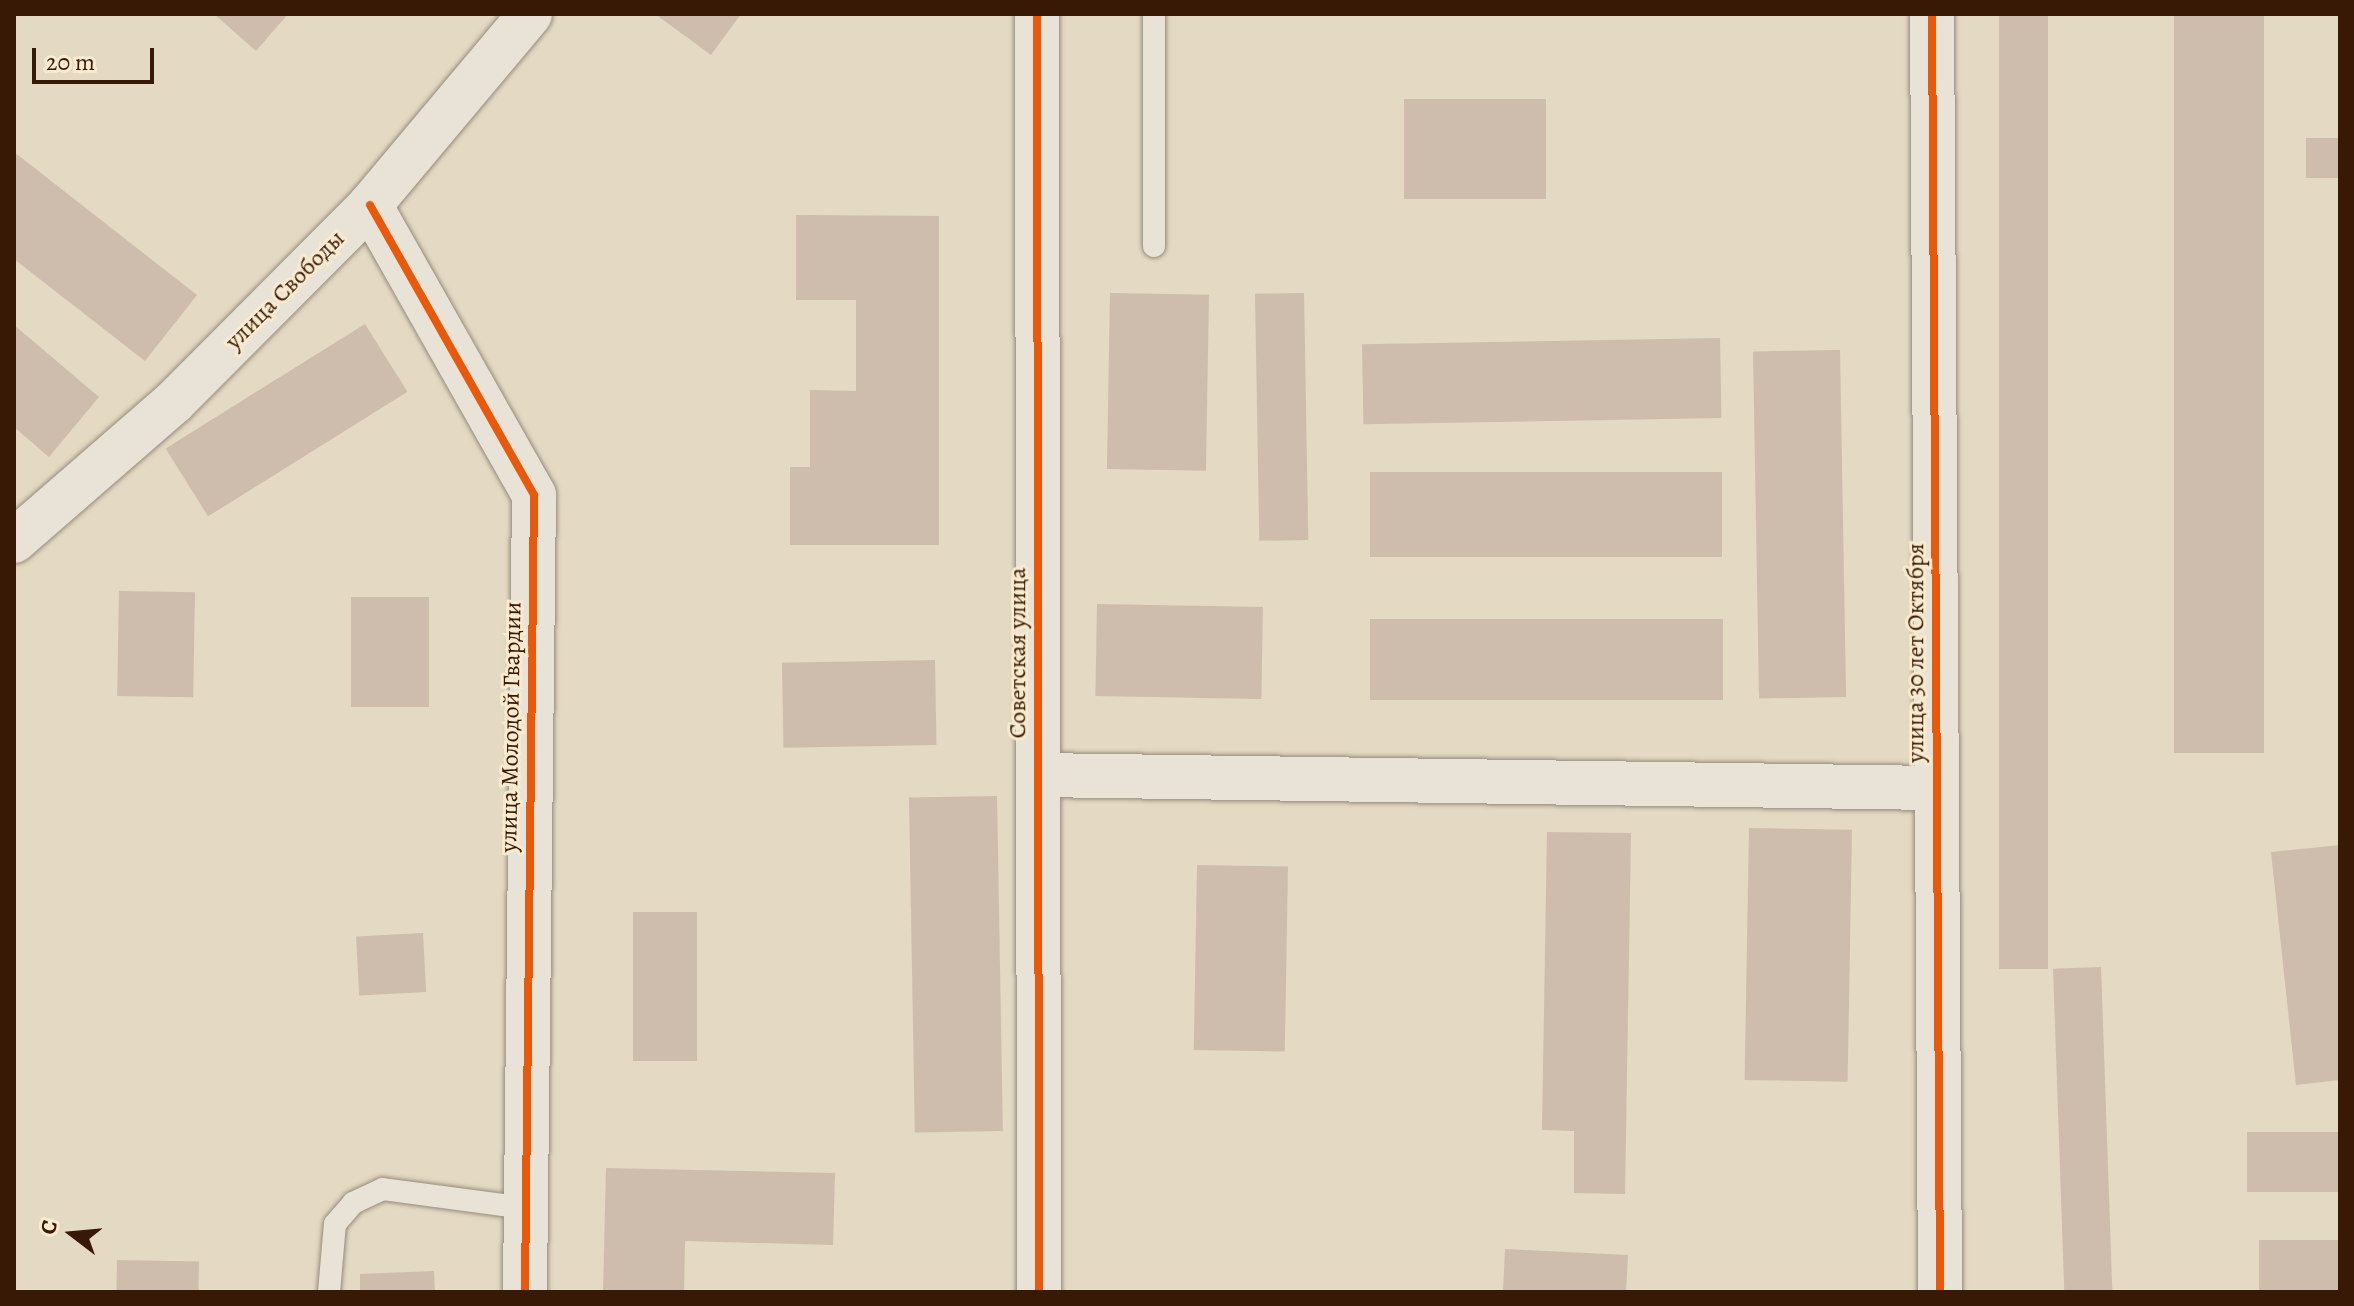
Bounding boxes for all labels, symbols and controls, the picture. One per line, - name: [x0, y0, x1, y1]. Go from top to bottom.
- scale bar: [36, 32, 158, 82]
- text: 20 m: [46, 46, 95, 78]
- street label: улица Свободы: [219, 224, 351, 356]
- street label: улица 30 лет Октября: [1902, 543, 1930, 763]
- street label: Советская улица: [1004, 568, 1032, 738]
- street label: улица Молодой Гвардии: [494, 601, 528, 853]
- north arrow: [32, 1194, 112, 1274]
- text: С: [33, 1217, 65, 1238]

